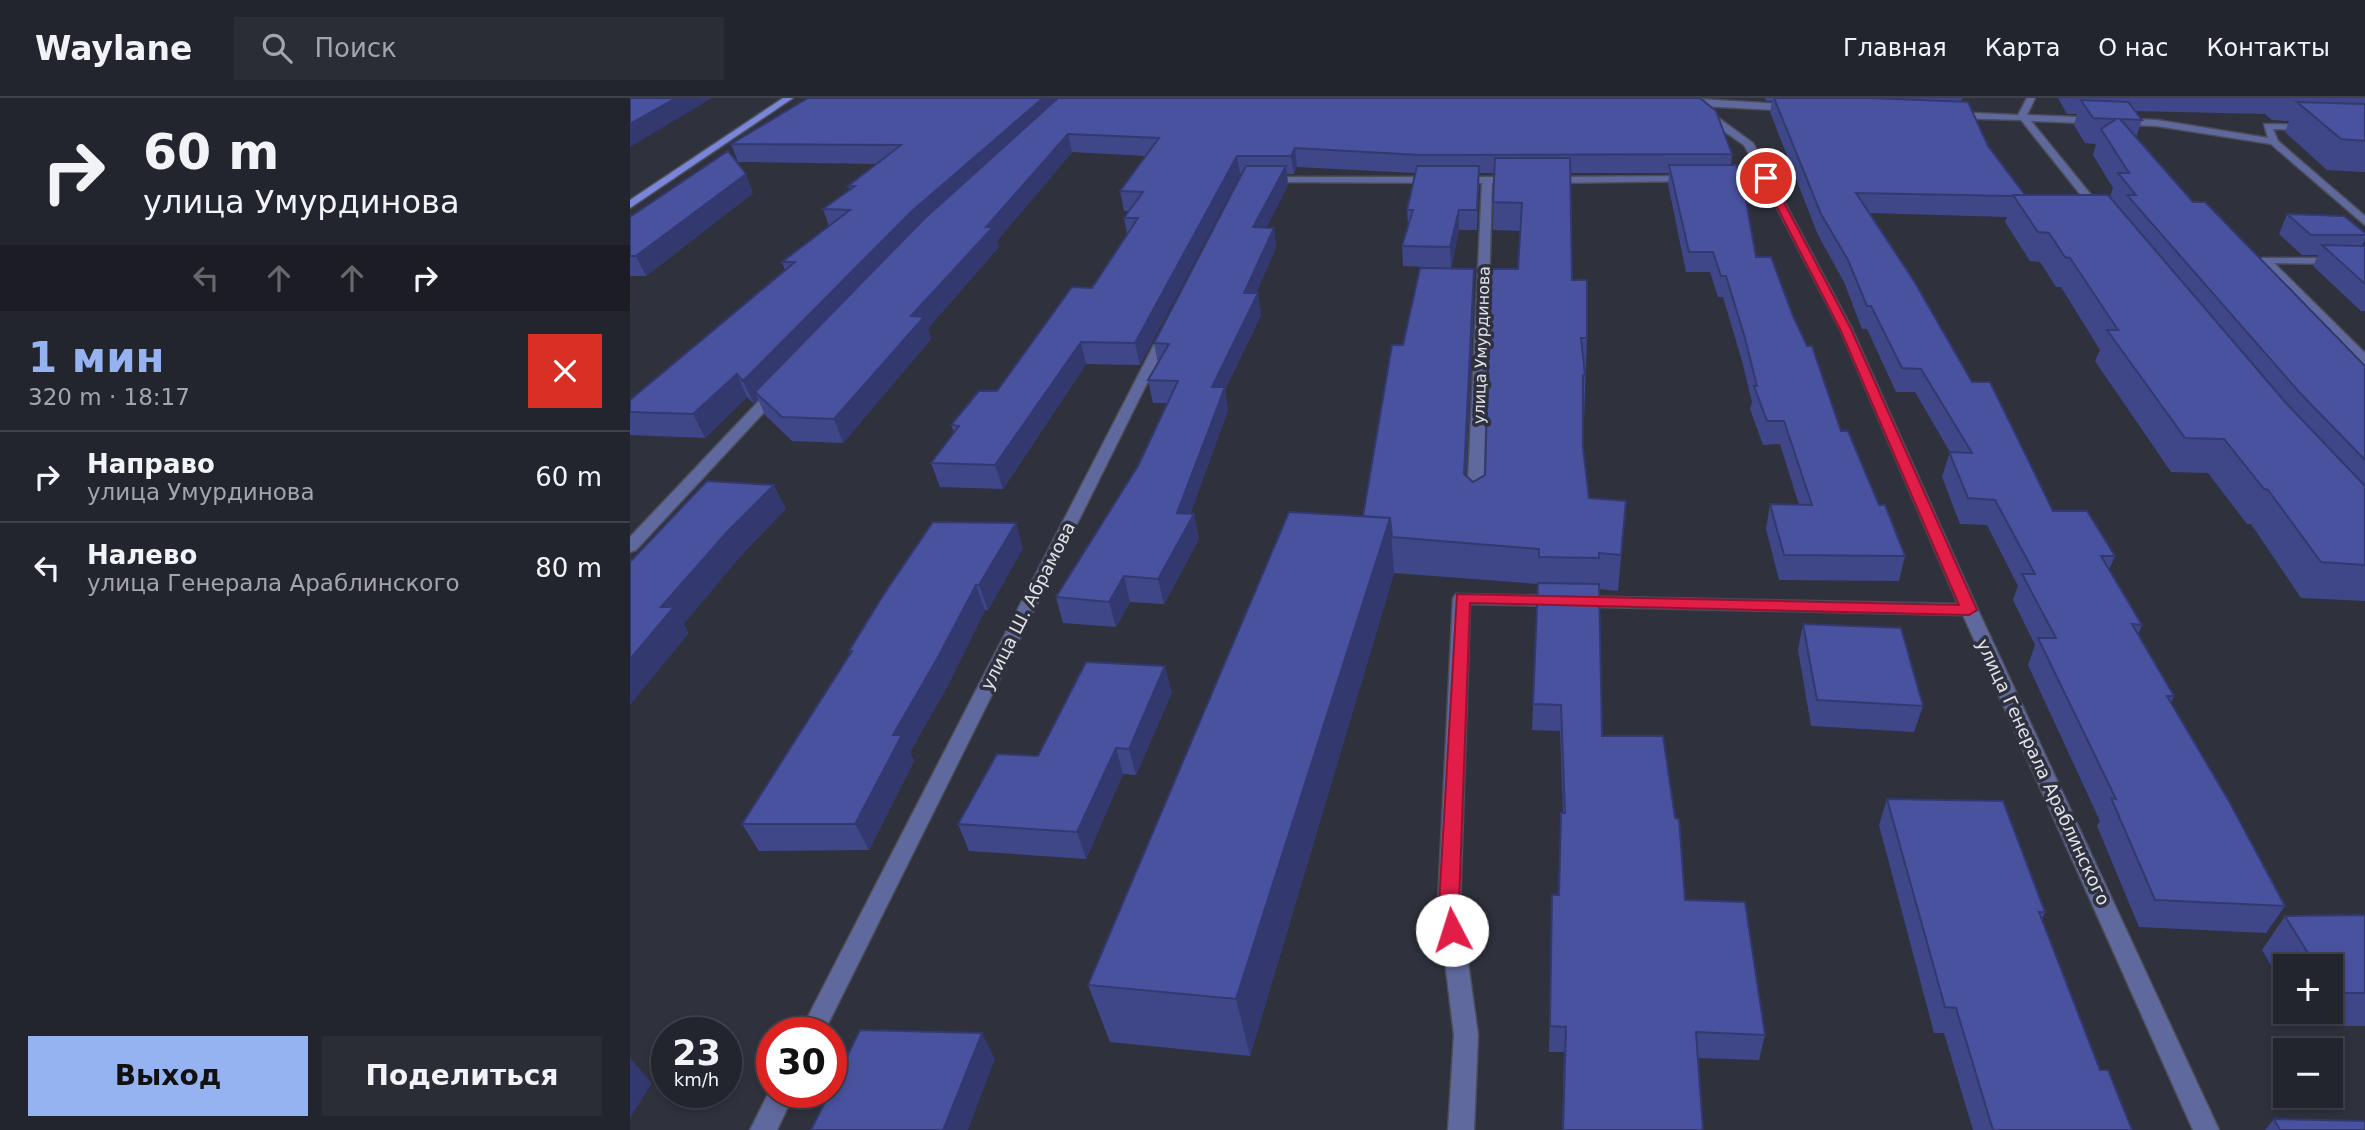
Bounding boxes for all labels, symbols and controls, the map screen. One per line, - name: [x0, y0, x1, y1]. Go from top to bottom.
- search box: [234, 17, 724, 80]
- text: Waylane: [35, 29, 192, 68]
- icon: search: [258, 29, 296, 67]
- text: Поиск: [314, 33, 397, 63]
- text: Главная: [1843, 34, 1947, 62]
- text: Карта: [1985, 34, 2060, 62]
- text: О нас: [2098, 34, 2168, 62]
- text: Контакты: [2206, 34, 2330, 62]
- text: 60 m: [143, 124, 279, 181]
- icon: right: [28, 126, 119, 217]
- pin: [1736, 148, 1796, 208]
- icon: arrive: [1747, 159, 1785, 197]
- text: улица Умурдинова: [143, 183, 460, 221]
- icon: left: [187, 259, 225, 297]
- icon: ahead: [260, 259, 298, 297]
- icon: ahead: [333, 259, 371, 297]
- icon: right: [406, 259, 444, 297]
- street label: улица Умурдинова: [1469, 266, 1494, 424]
- text: 1 мин: [28, 333, 165, 382]
- button: close: [528, 334, 602, 408]
- text: 320 m · 18:17: [28, 384, 190, 410]
- text: Направо: [87, 449, 215, 479]
- icon: right: [28, 458, 66, 496]
- text: 60 m: [535, 462, 602, 492]
- text: улица Умурдинова: [87, 479, 315, 505]
- street label: улица Ш. Абрамова: [976, 518, 1079, 693]
- text: Налево: [87, 540, 197, 570]
- icon: left: [28, 549, 66, 587]
- text: 80 m: [535, 553, 602, 583]
- text: улица Генерала Араблинского: [87, 570, 460, 596]
- street label: улица Генерала Араблинского: [1972, 635, 2115, 908]
- position arrow: [1415, 893, 1489, 967]
- map controls: [2273, 954, 2343, 1108]
- button: +: [2273, 954, 2343, 1024]
- speed limit sign: 30: [756, 1017, 847, 1108]
- text: 23: [672, 1033, 721, 1073]
- button: Выход: [28, 1036, 308, 1116]
- button: Поделиться: [322, 1036, 602, 1116]
- button: −: [2273, 1038, 2343, 1108]
- text: km/h: [674, 1069, 719, 1090]

